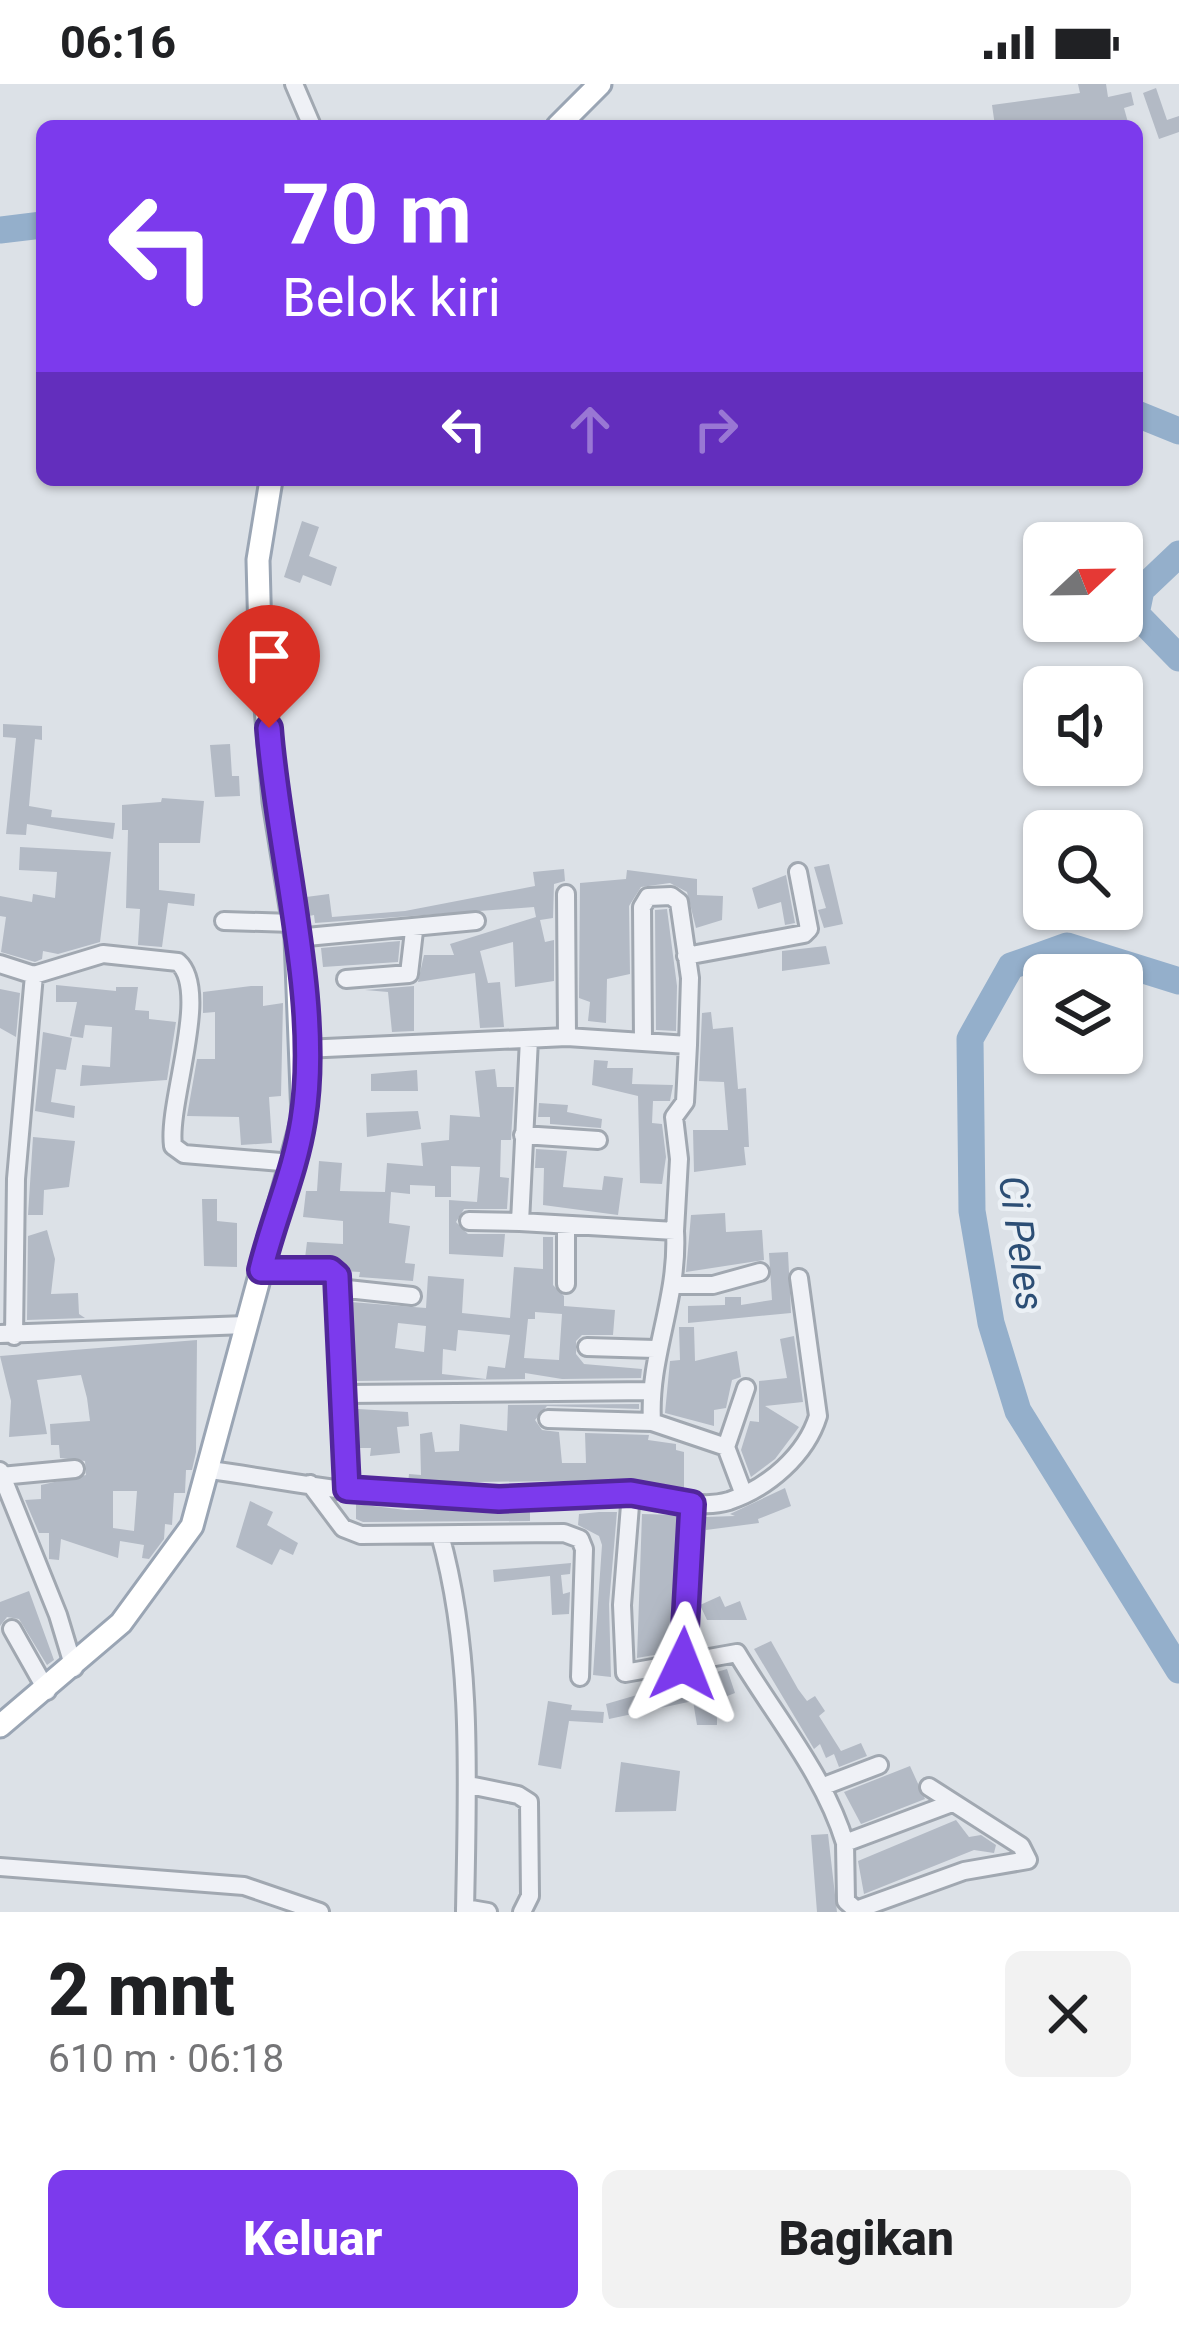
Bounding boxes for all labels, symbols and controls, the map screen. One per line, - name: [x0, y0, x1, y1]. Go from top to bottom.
- text: 06:16: [60, 16, 176, 69]
- text: 70 m: [282, 165, 472, 264]
- icon: left: [84, 168, 240, 324]
- text: Belok kiri: [282, 266, 501, 329]
- icon: left: [431, 396, 497, 462]
- icon: ahead: [557, 396, 623, 462]
- icon: right: [683, 396, 749, 462]
- north arrow: [1023, 522, 1143, 642]
- map controls: [1023, 522, 1143, 1074]
- pin: [218, 605, 320, 728]
- icon: arrive: [236, 623, 302, 689]
- button: sound: [1023, 666, 1143, 786]
- button: search: [1023, 810, 1143, 930]
- button: layers: [1023, 954, 1143, 1074]
- water label: Ci Peles: [989, 1173, 1053, 1314]
- position arrow: [620, 1601, 746, 1727]
- text: 2 mnt: [48, 1948, 235, 2033]
- button: close: [1005, 1951, 1131, 2077]
- text: 610 m · 06:18: [48, 2036, 284, 2082]
- button: Keluar: [48, 2170, 578, 2308]
- button: Bagikan: [602, 2170, 1131, 2308]

